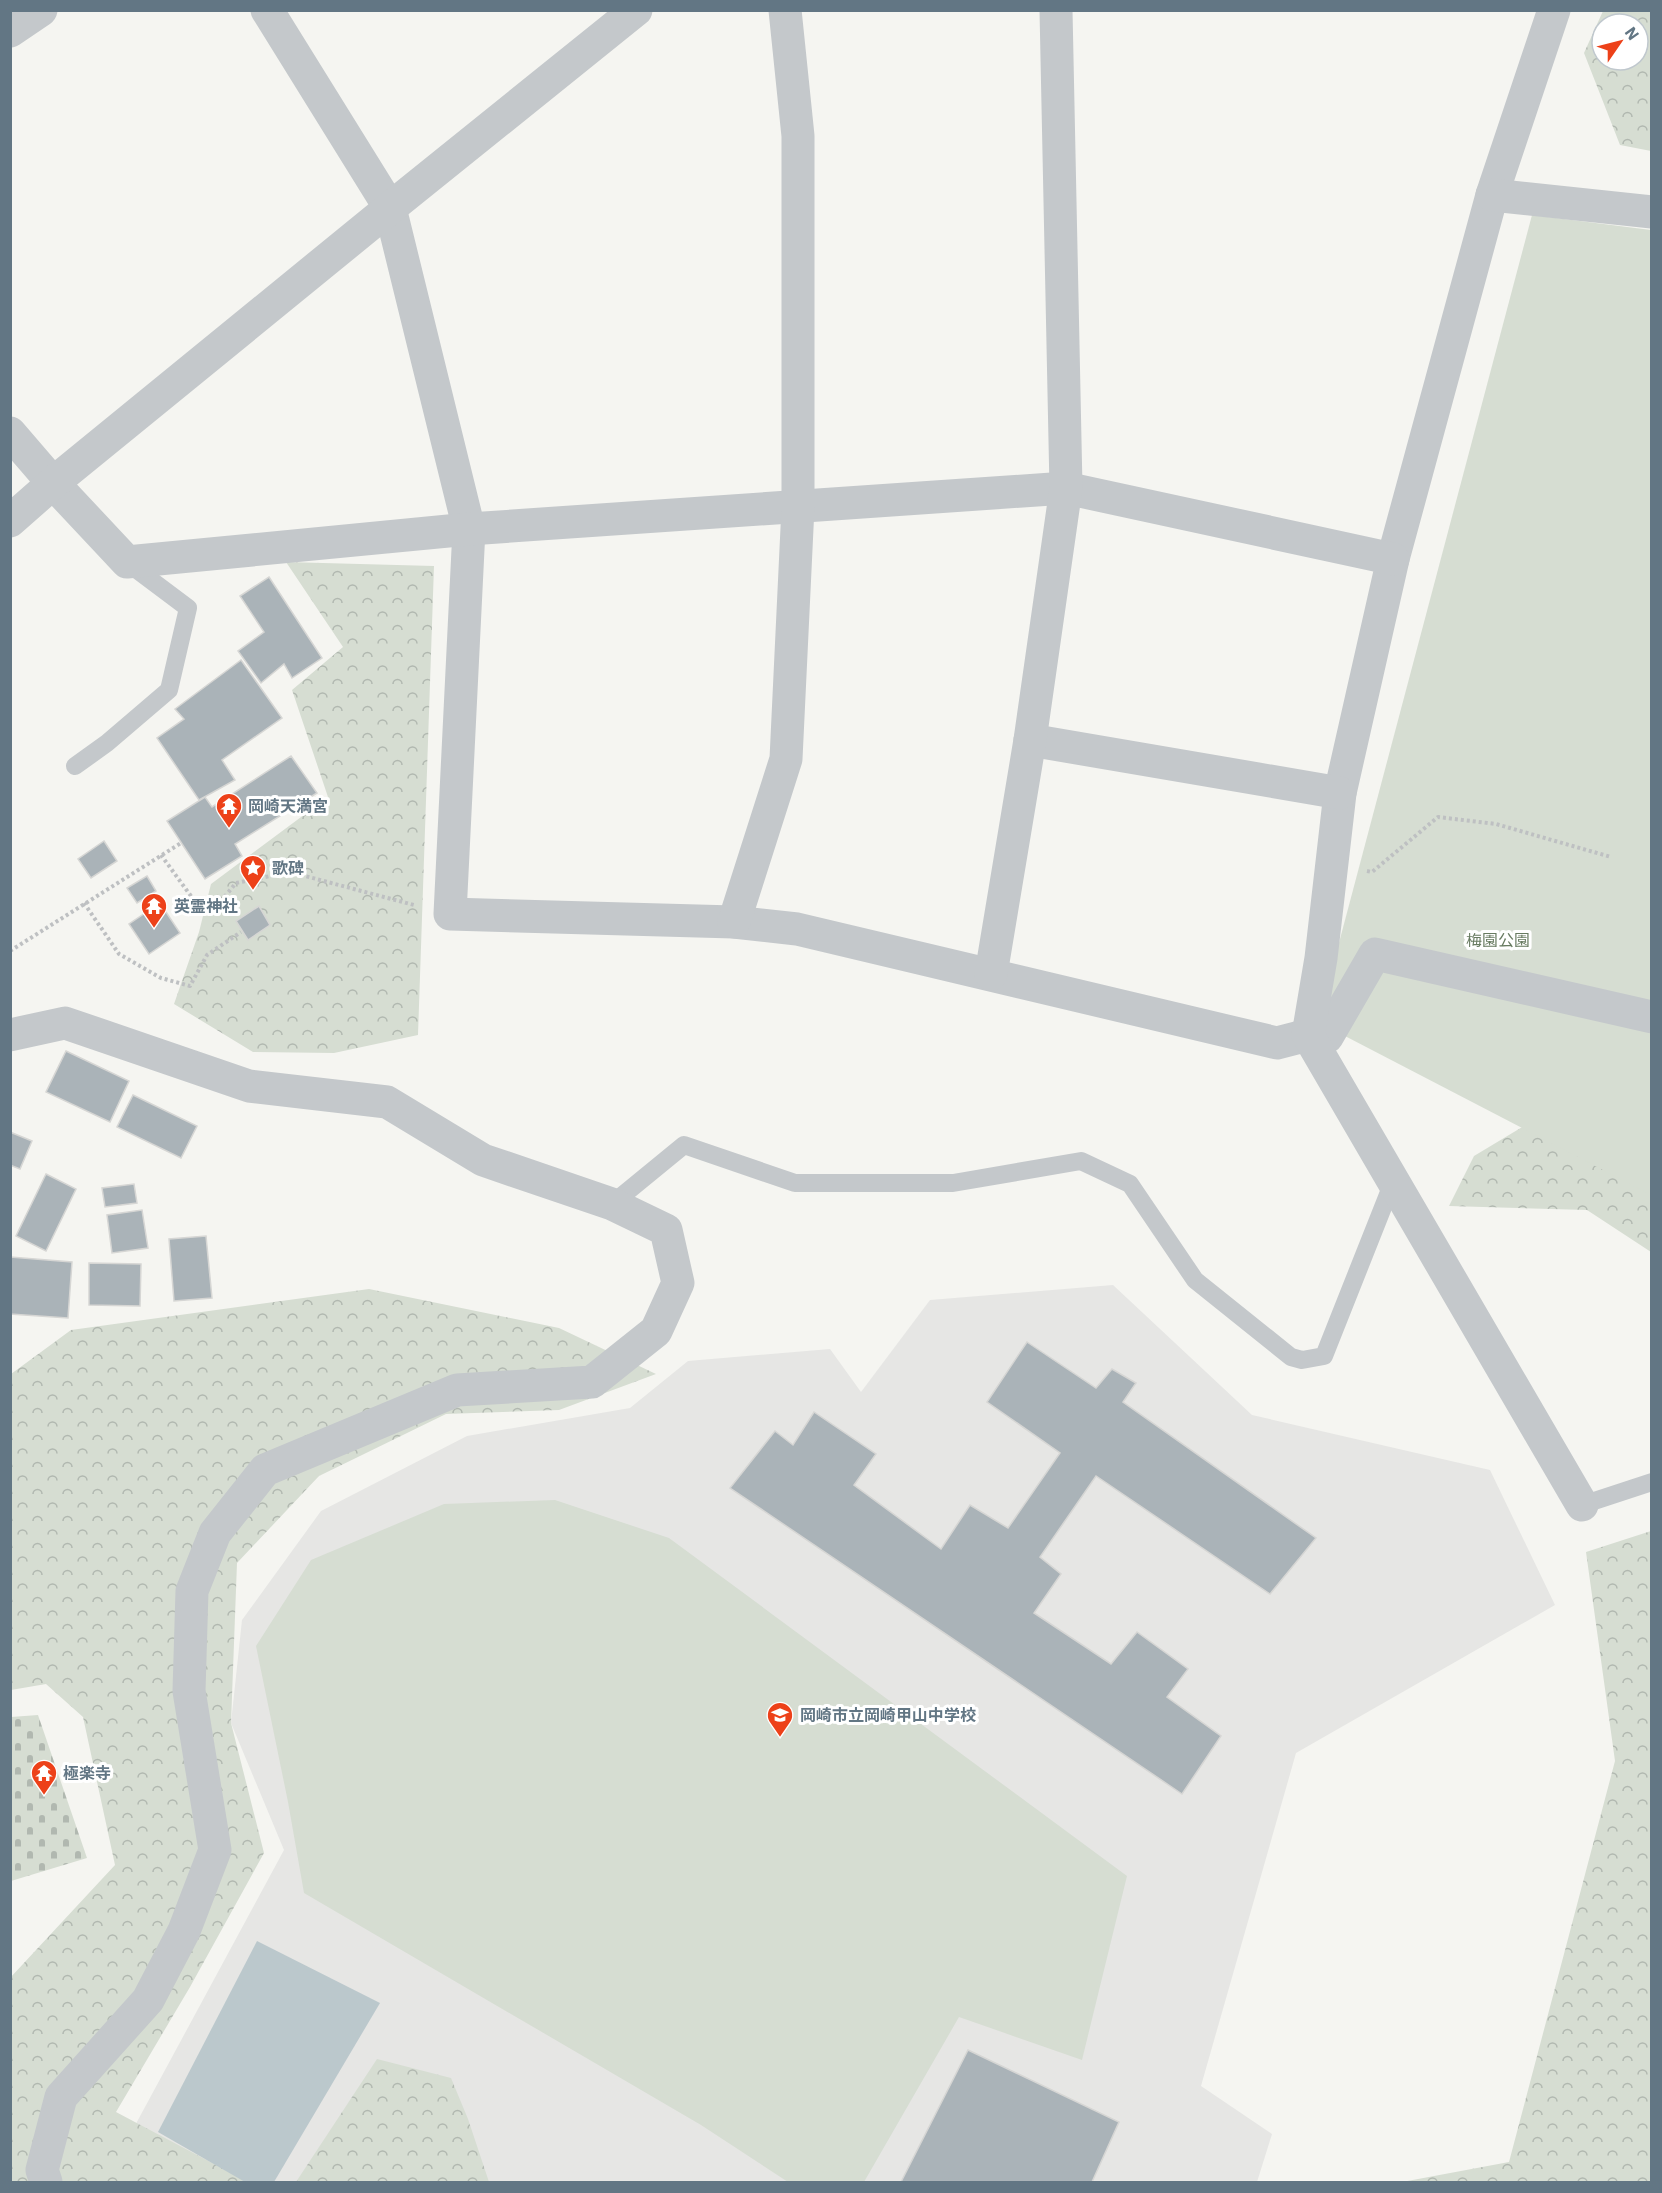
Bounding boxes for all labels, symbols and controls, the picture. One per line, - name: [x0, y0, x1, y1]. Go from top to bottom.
- north arrow: [1590, 12, 1650, 72]
- text: N: [1621, 23, 1644, 44]
- temple icon: 岡崎天満宮: [214, 791, 244, 829]
- place label: 岡崎天満宮: [248, 796, 328, 816]
- place icon: 歌碑: [238, 853, 268, 891]
- place label: 歌碑: [272, 858, 304, 878]
- temple icon: 英霊神社: [139, 891, 169, 929]
- place label: 英霊神社: [174, 896, 238, 916]
- park label: 梅園公園: [1466, 930, 1530, 950]
- school or university icon: 岡崎市立岡崎甲山中学校: [765, 1700, 795, 1738]
- place label: 岡崎市立岡崎甲山中学校: [800, 1705, 976, 1725]
- temple icon: 極楽寺: [29, 1758, 59, 1796]
- place label: 極楽寺: [63, 1763, 111, 1783]

